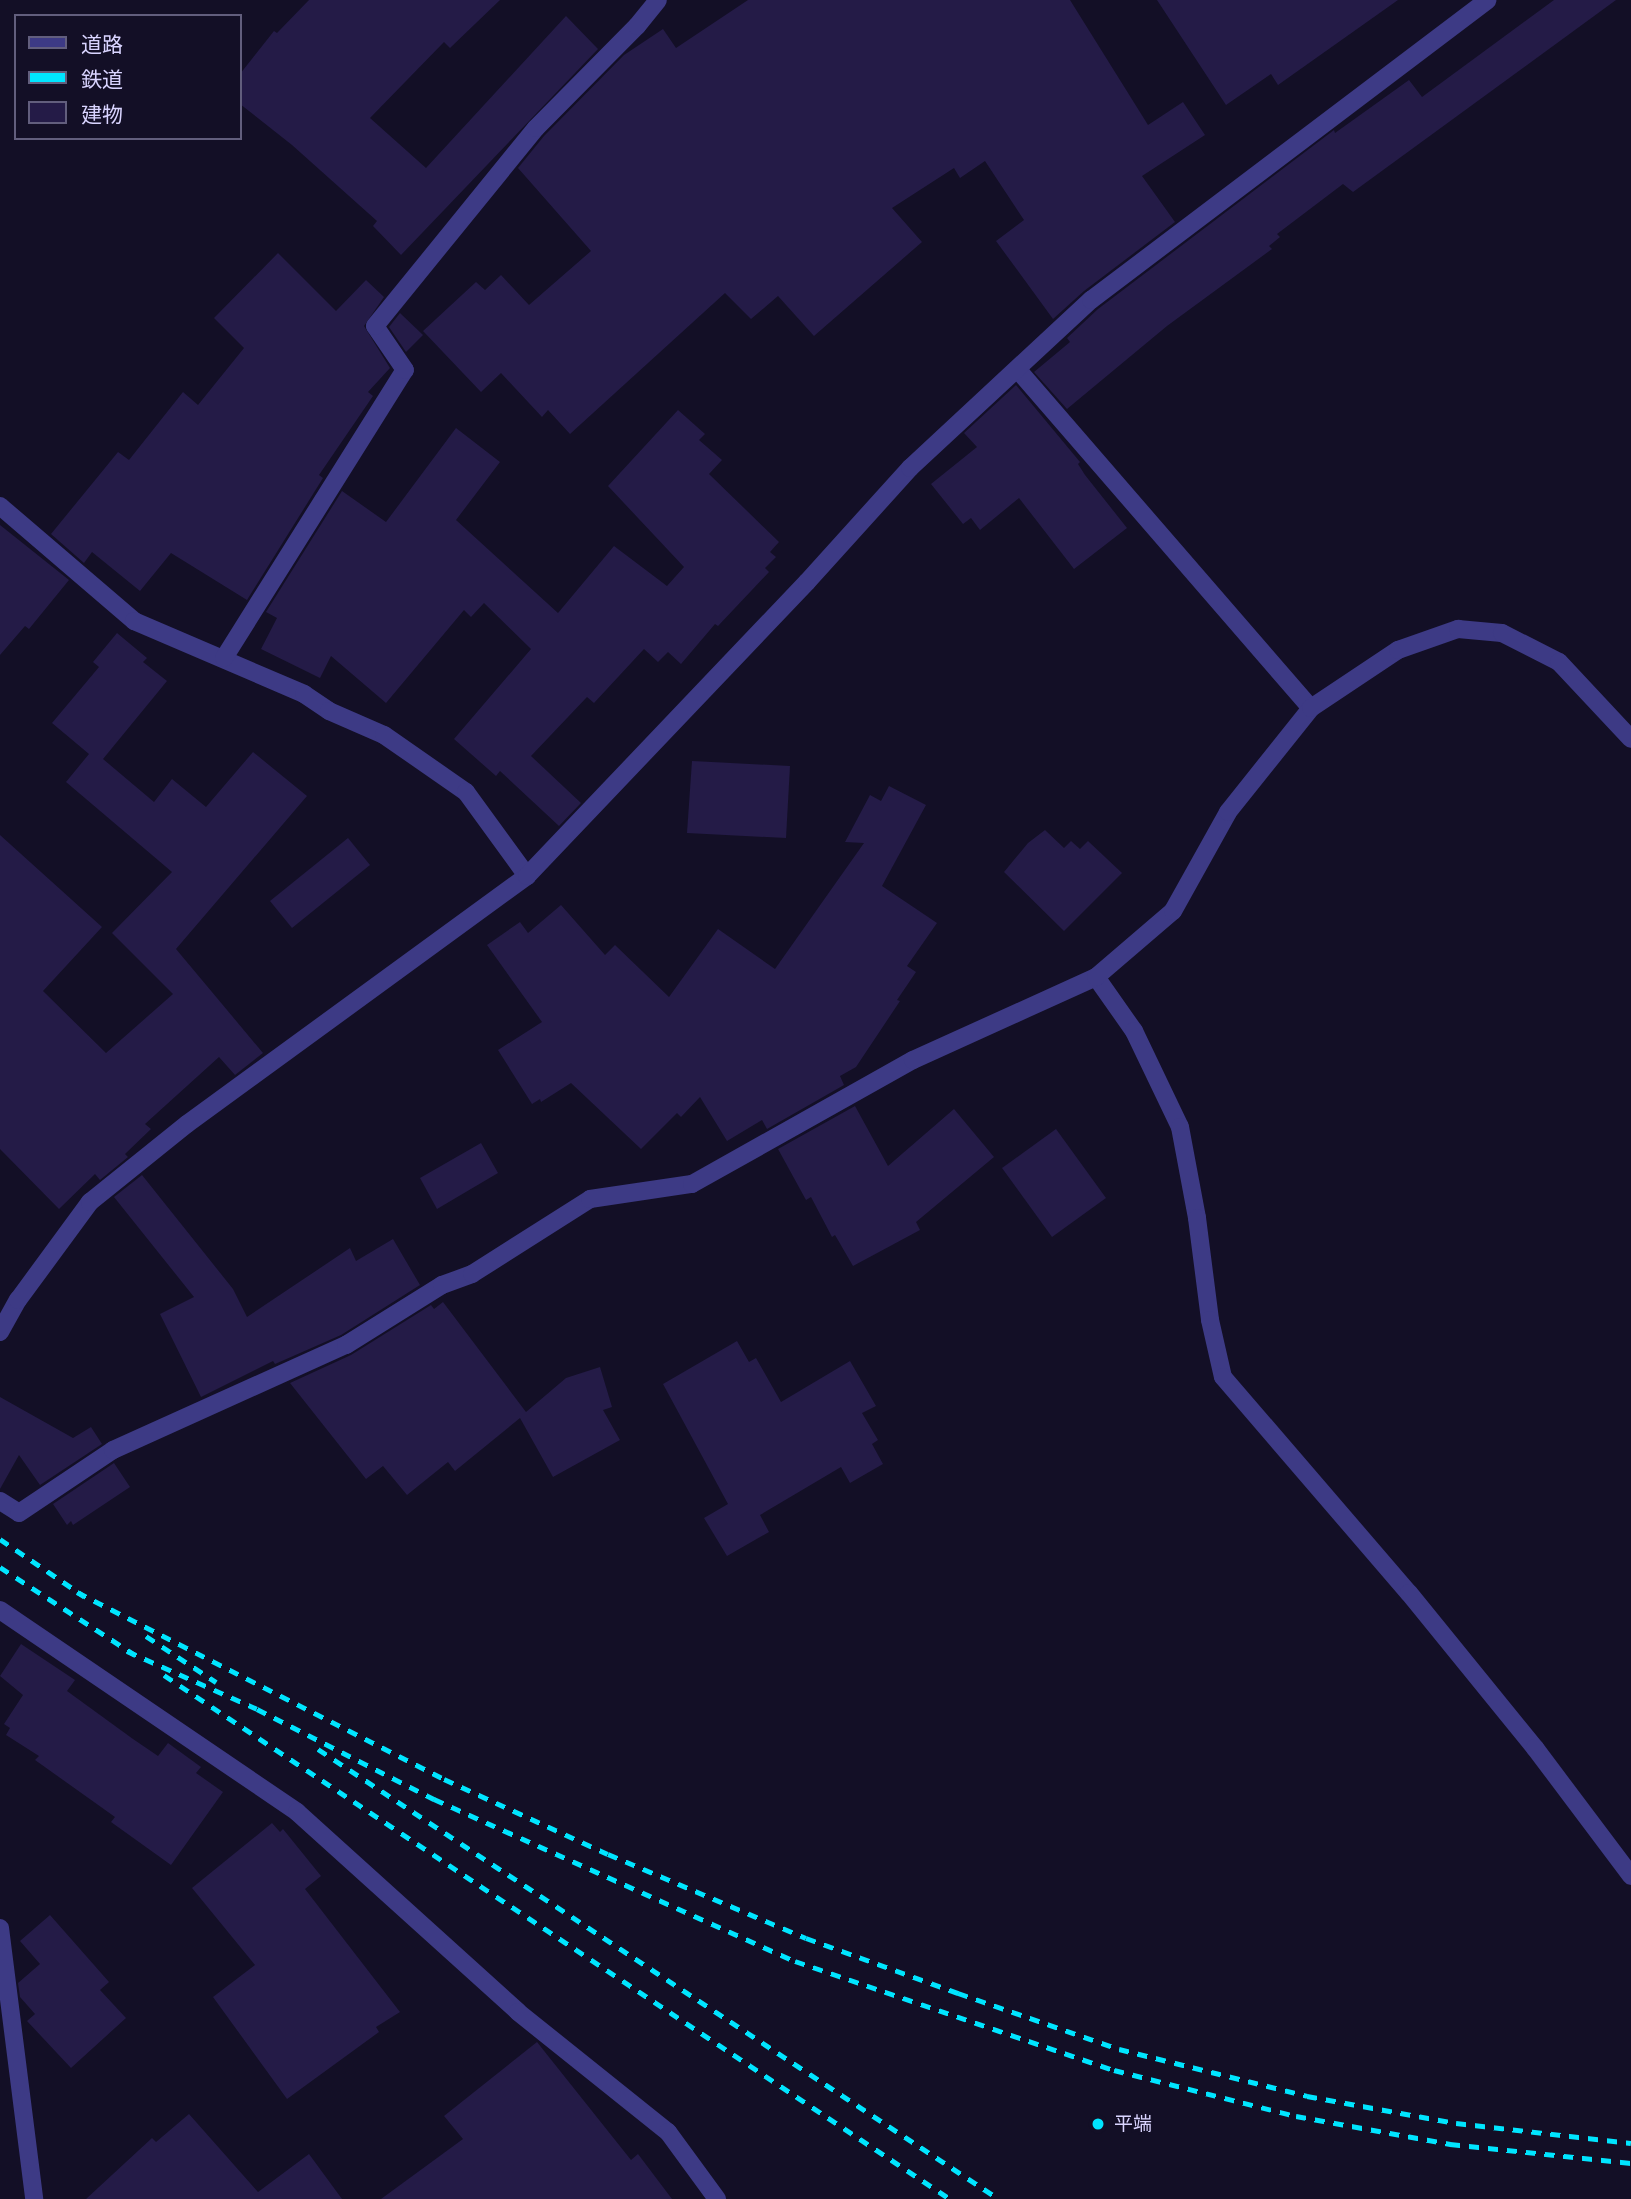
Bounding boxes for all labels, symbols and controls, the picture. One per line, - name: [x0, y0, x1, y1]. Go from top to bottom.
- legend: [14, 14, 242, 140]
- text: 道路: [81, 31, 123, 58]
- text: 鉄道: [81, 66, 123, 93]
- text: 建物: [81, 101, 123, 128]
- place label: 平端: [1114, 2113, 1152, 2135]
- marker: 平端: [1088, 2114, 1108, 2134]

